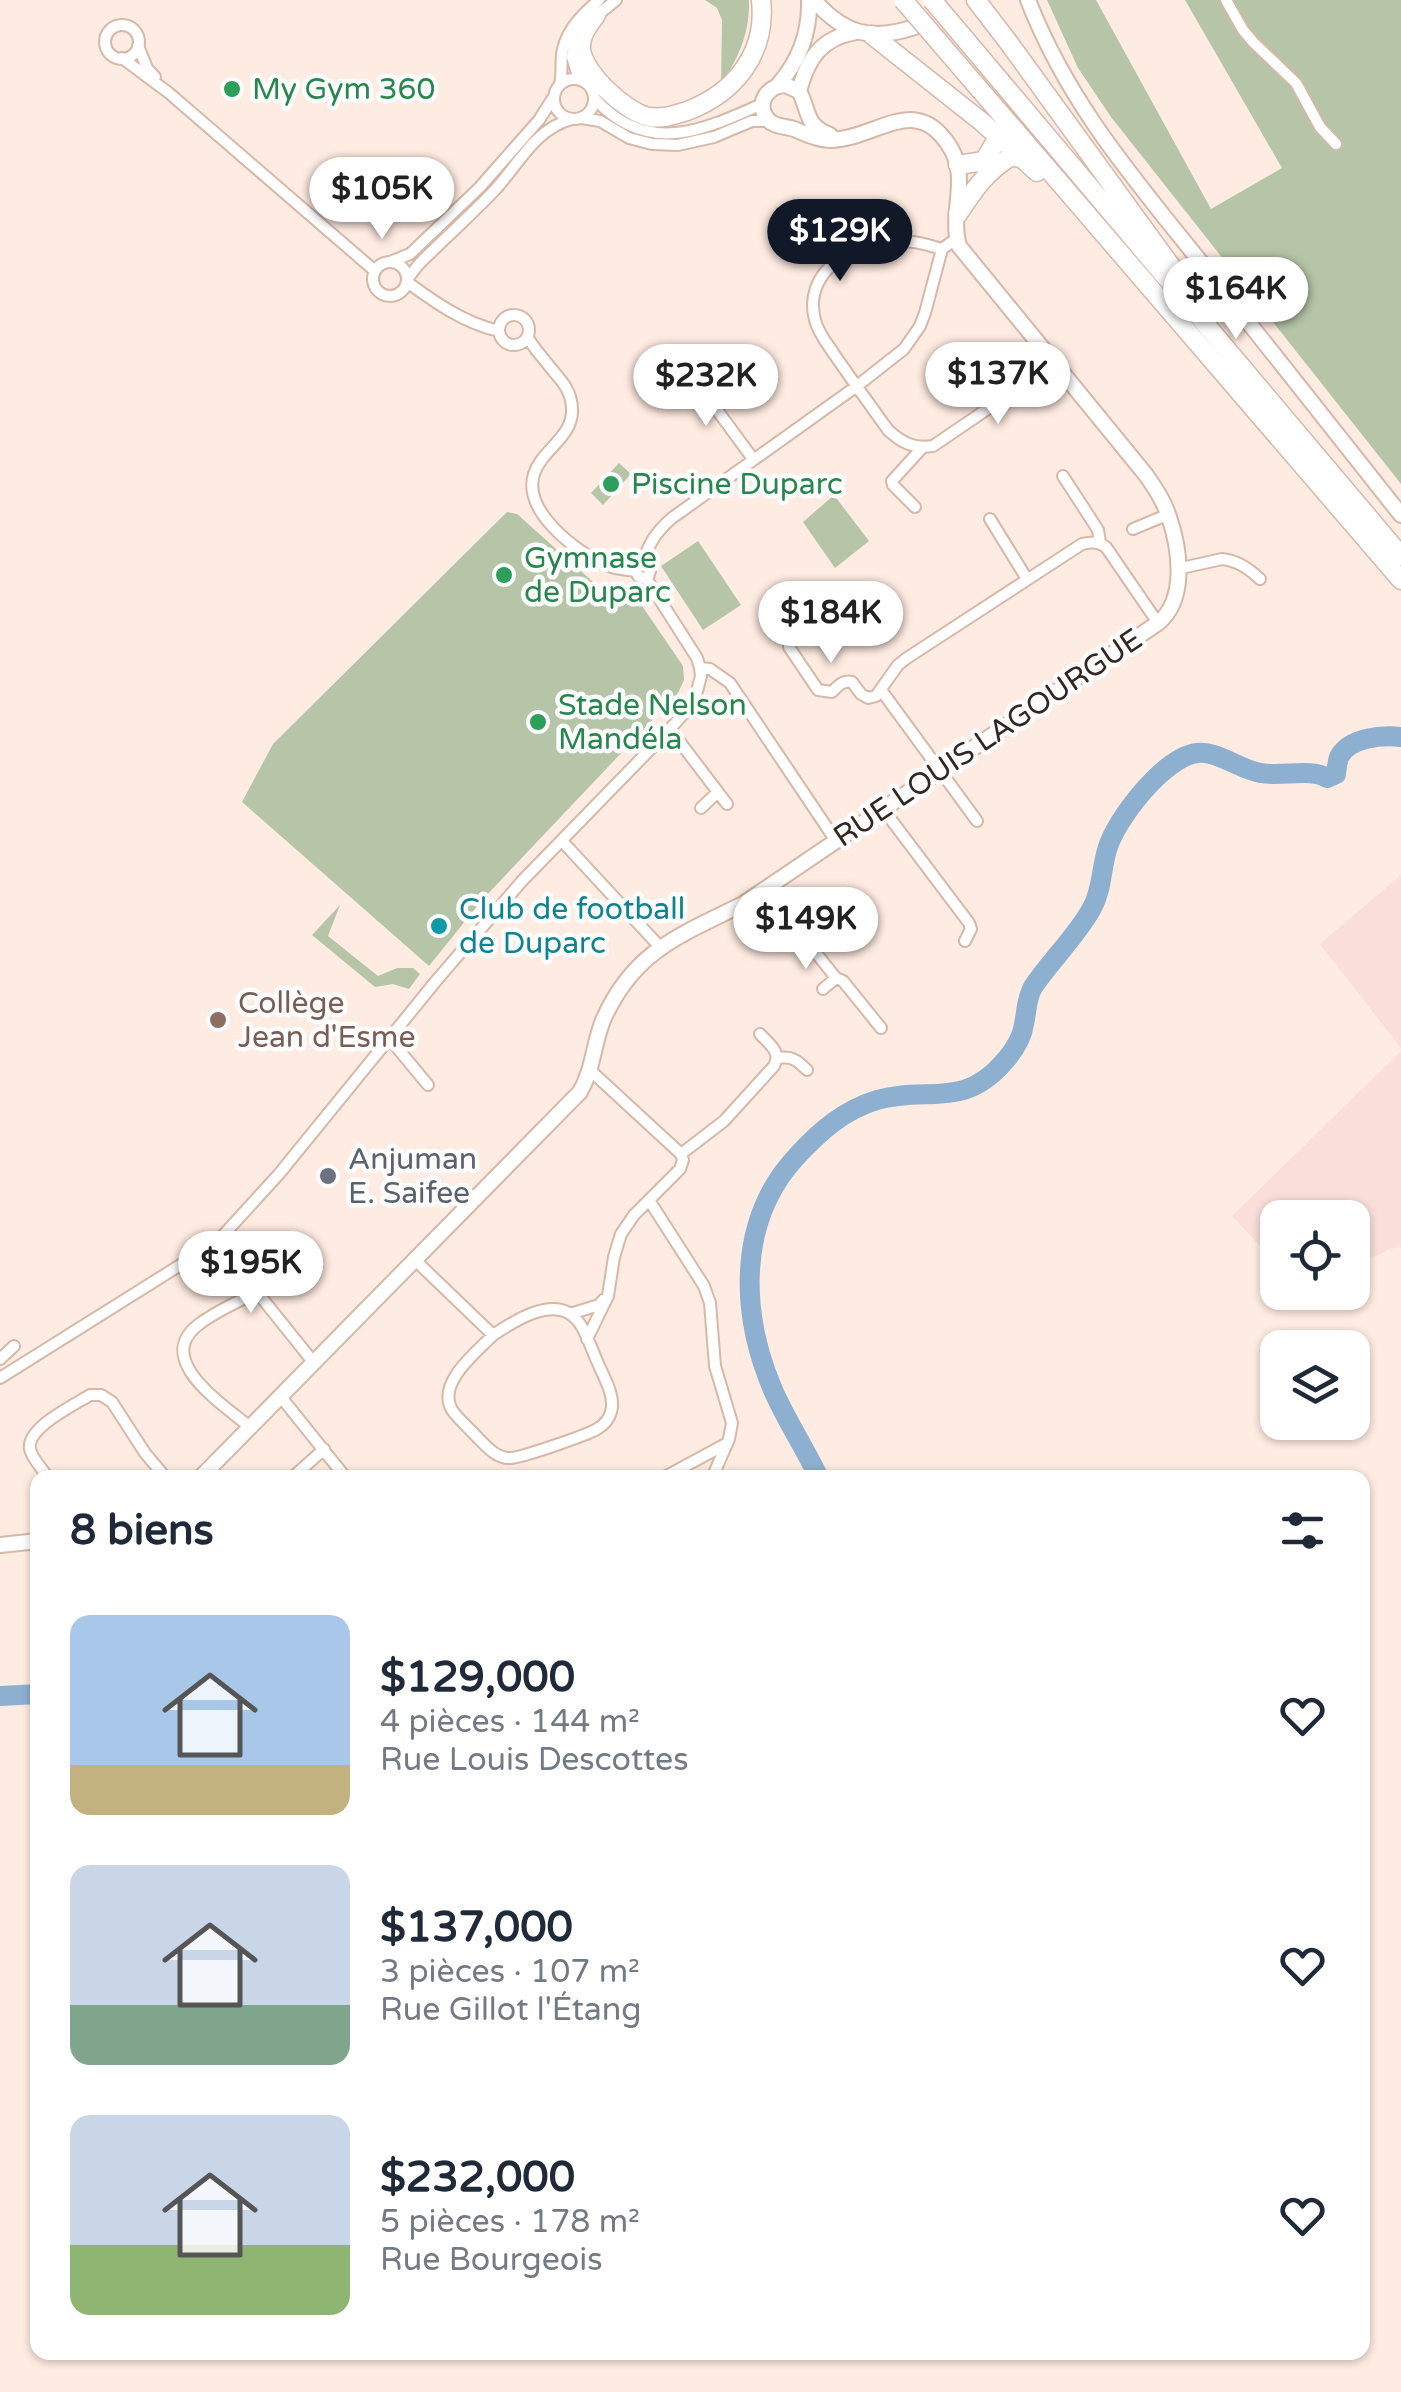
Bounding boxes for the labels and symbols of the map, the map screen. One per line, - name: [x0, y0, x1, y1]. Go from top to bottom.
- place label: My Gym 360: [252, 71, 435, 108]
- marker: My Gym 360: [221, 78, 243, 100]
- pin: $105K: [312, 157, 452, 242]
- pin: $129K: [770, 199, 910, 284]
- pin: $164K: [1166, 257, 1306, 342]
- pin: $137K: [928, 342, 1068, 427]
- pin: $232K: [636, 344, 776, 429]
- place label: Piscine Duparc: [631, 466, 843, 503]
- marker: Piscine Duparc: [600, 473, 622, 495]
- place label: Gymnase de Duparc: [524, 540, 671, 611]
- marker: Gymnase de Duparc: [493, 564, 515, 586]
- pin: $184K: [761, 581, 901, 666]
- street label: RUE LOUIS LAGOURGUE: [826, 621, 1150, 855]
- place label: Stade Nelson Mandéla: [558, 687, 747, 758]
- marker: Stade Nelson Mandéla: [527, 711, 549, 733]
- pin: $149K: [736, 887, 876, 972]
- place label: Club de football de Duparc: [459, 891, 685, 962]
- marker: Club de football de Duparc: [428, 915, 450, 937]
- place label: Collège Jean d'Esme: [238, 985, 415, 1056]
- marker: Collège Jean d'Esme: [207, 1009, 229, 1031]
- place label: Anjuman E. Saifee: [348, 1141, 477, 1212]
- marker: Anjuman E. Saifee: [317, 1165, 339, 1187]
- pin: $195K: [181, 1231, 321, 1316]

